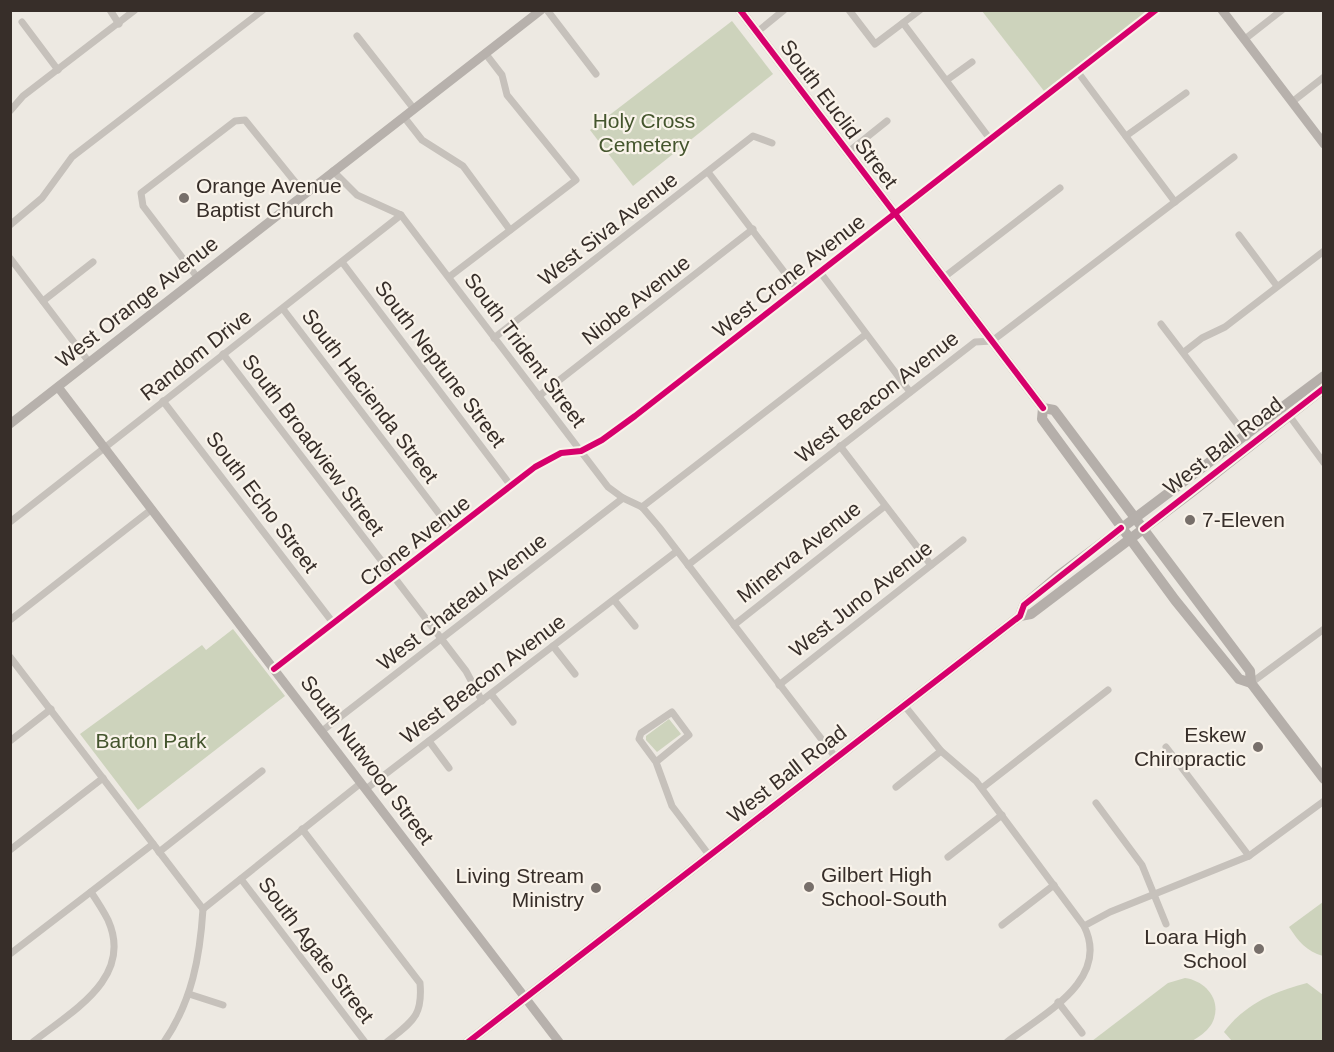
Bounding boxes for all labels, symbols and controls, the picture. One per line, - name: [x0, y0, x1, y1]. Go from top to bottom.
- street label: South Euclid Street: [776, 35, 903, 193]
- park label: Holy Cross Cemetery: [593, 109, 695, 156]
- street label: West Siva Avenue: [534, 167, 682, 290]
- place label: Orange Avenue Baptist Church: [196, 174, 342, 221]
- marker: Orange Avenue Baptist Church: [177, 191, 191, 205]
- street label: West Crone Avenue: [708, 209, 869, 342]
- street label: West Orange Avenue: [51, 231, 222, 372]
- street label: Niobe Avenue: [577, 250, 694, 349]
- street label: South Trident Street: [460, 268, 591, 431]
- street label: South Neptune Street: [370, 276, 510, 451]
- street label: Random Drive: [136, 304, 256, 405]
- street label: South Hacienda Street: [298, 304, 443, 487]
- street label: West Beacon Avenue: [791, 326, 963, 467]
- street label: South Broadview Street: [238, 350, 389, 540]
- street label: West Ball Road: [1159, 392, 1287, 499]
- street label: South Echo Street: [202, 427, 323, 577]
- street label: Crone Avenue: [355, 491, 474, 591]
- street label: Minerva Avenue: [732, 496, 865, 607]
- place label: 7-Eleven: [1202, 508, 1285, 531]
- marker: 7-Eleven: [1183, 513, 1197, 527]
- street label: West Chateau Avenue: [373, 528, 551, 675]
- street label: West Juno Avenue: [785, 536, 936, 661]
- street label: West Beacon Avenue: [396, 609, 570, 748]
- street label: South Nutwood Street: [296, 671, 439, 849]
- street label: West Ball Road: [723, 720, 851, 827]
- place label: Eskew Chiropractic: [1134, 723, 1247, 770]
- park label: Barton Park: [96, 729, 207, 752]
- marker: Eskew Chiropractic: [1251, 740, 1265, 754]
- place label: Gilbert High School-South: [821, 863, 947, 910]
- place label: Living Stream Ministry: [456, 864, 584, 911]
- street label: South Agate Street: [254, 872, 379, 1027]
- marker: Gilbert High School-South: [802, 880, 816, 894]
- marker: Living Stream Ministry: [589, 881, 603, 895]
- place label: Loara High School: [1144, 925, 1247, 972]
- marker: Loara High School: [1252, 942, 1266, 956]

